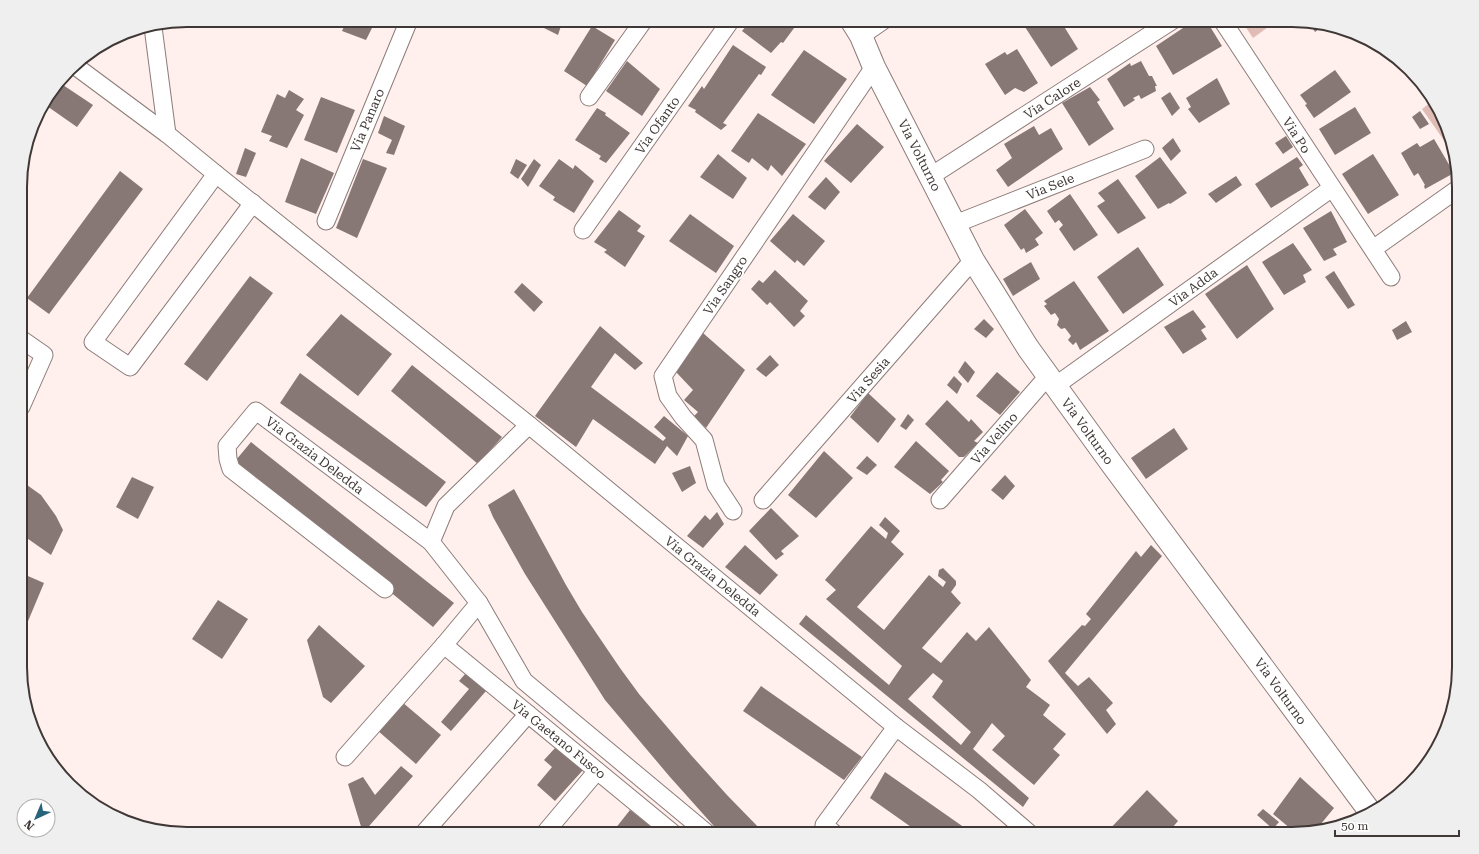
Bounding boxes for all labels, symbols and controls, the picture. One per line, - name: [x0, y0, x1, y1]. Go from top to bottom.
- street label: Via Calore: [1021, 75, 1083, 122]
- street label: Via Panaro: [347, 86, 388, 154]
- street label: Via Ofanto: [632, 94, 683, 157]
- street label: Via Po: [1279, 115, 1314, 156]
- street label: Via Volturno: [895, 117, 944, 194]
- street label: Via Sele: [1024, 170, 1076, 203]
- street label: Via Sangro: [700, 253, 751, 318]
- street label: Via Adda: [1166, 265, 1221, 310]
- street label: Via Sesia: [844, 354, 893, 407]
- street label: Via Volturno: [1058, 395, 1117, 468]
- street label: Via Velino: [968, 409, 1021, 467]
- street label: Via Grazia Deledda: [263, 414, 367, 497]
- street label: Via Grazia Deledda: [662, 533, 764, 620]
- street label: Via Volturno: [1251, 655, 1310, 728]
- street label: Via Gaetano Fusco: [509, 697, 609, 782]
- north arrow: [16, 798, 56, 838]
- scale bar: [1335, 812, 1459, 838]
- text: N: [21, 817, 37, 832]
- text: 50 m: [1341, 819, 1368, 833]

